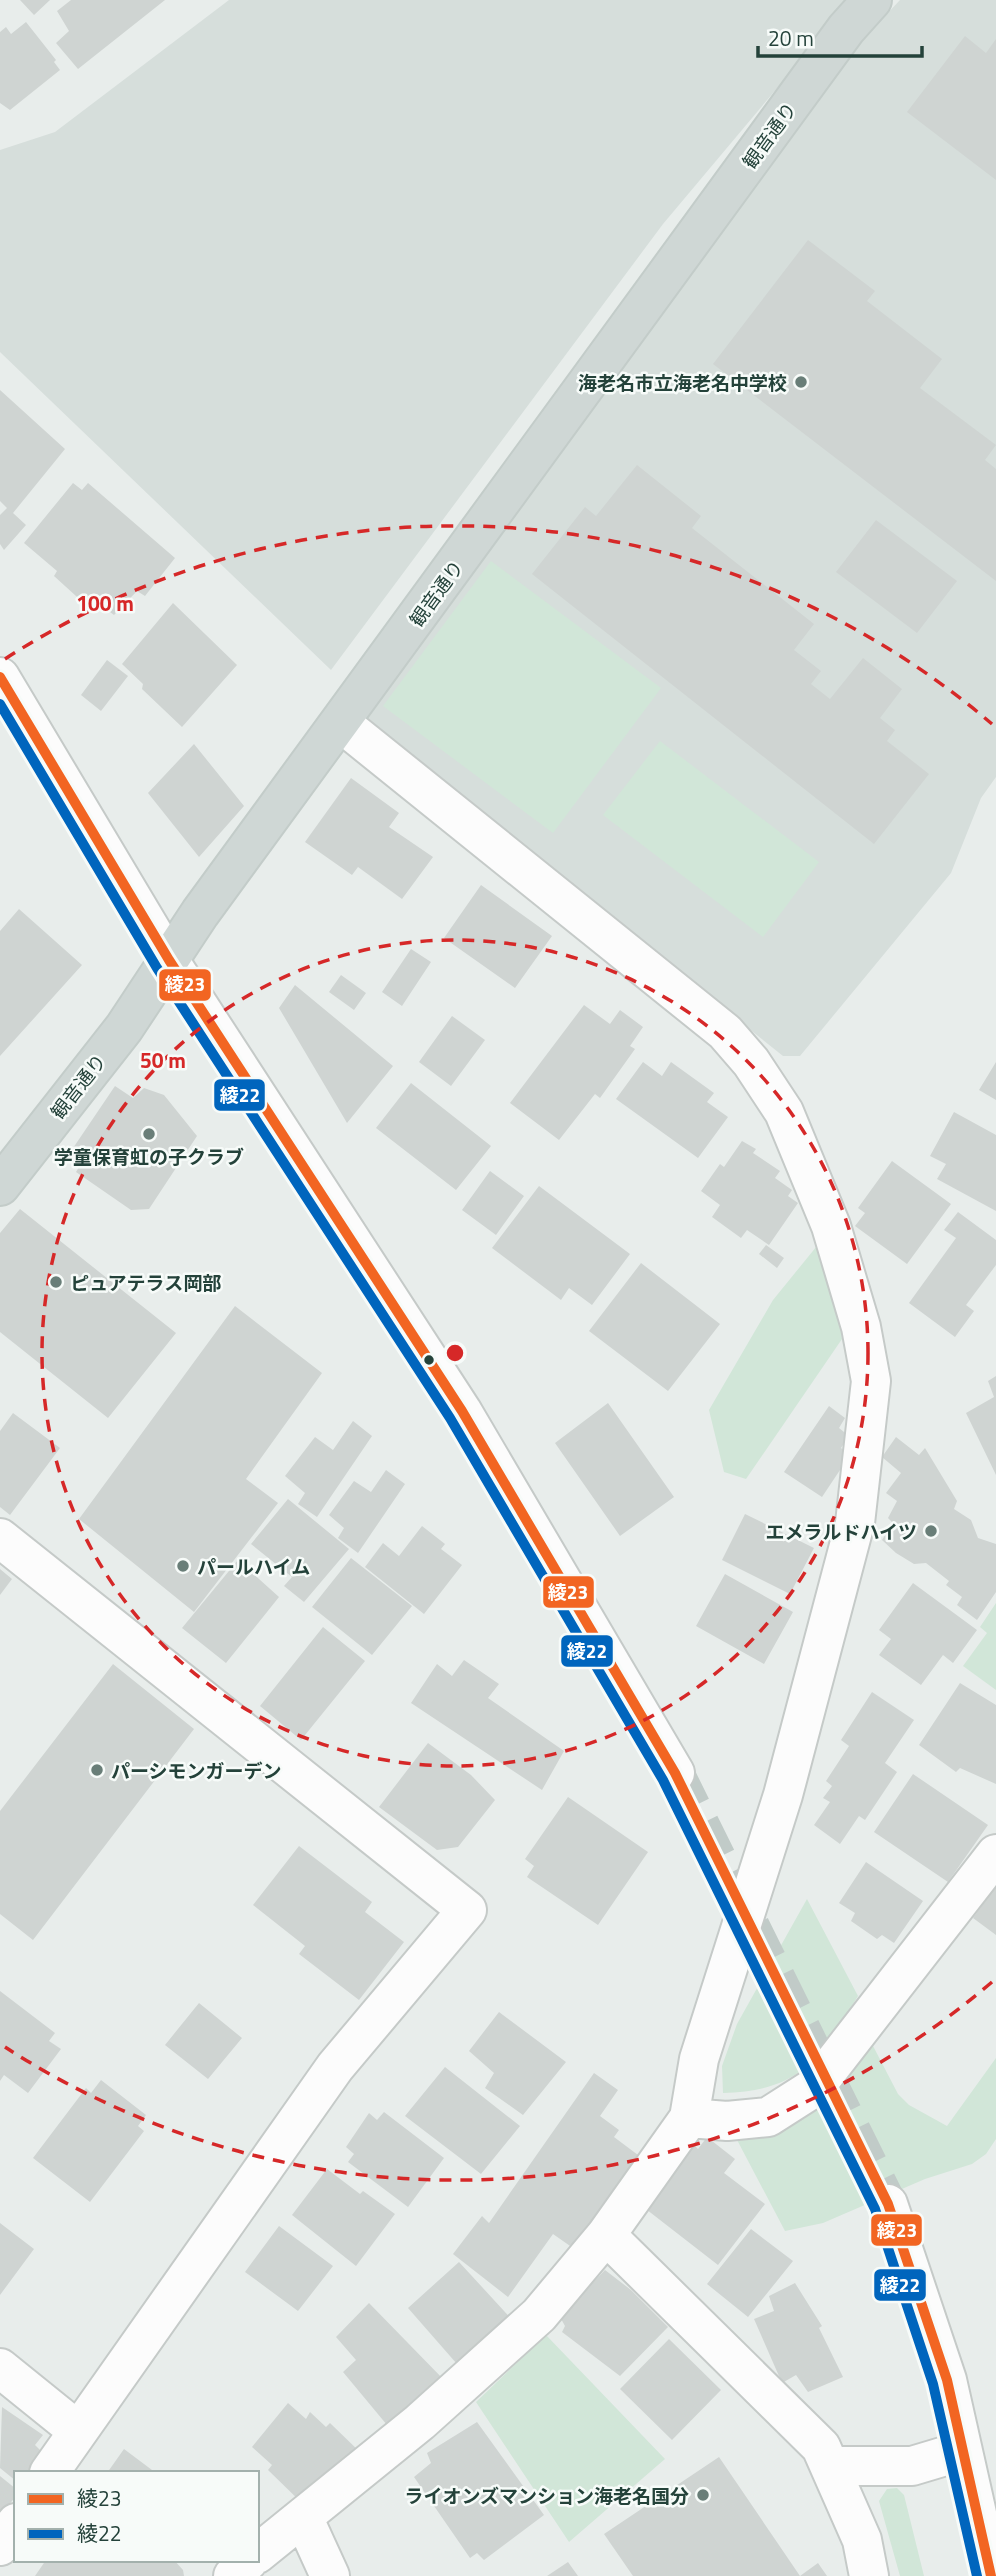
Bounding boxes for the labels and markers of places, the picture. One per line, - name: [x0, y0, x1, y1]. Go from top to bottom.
- place label: 海老名市立海老名中学校: [578, 368, 787, 397]
- marker: 海老名市立海老名中学校: [793, 374, 809, 390]
- marker: 学童保育虹の子クラブ: [141, 1126, 157, 1142]
- place label: 学童保育虹の子クラブ: [54, 1142, 244, 1171]
- place label: ピュアテラス岡部: [70, 1268, 221, 1297]
- marker: ピュアテラス岡部: [48, 1274, 64, 1290]
- centre of rings: [443, 1341, 467, 1365]
- unlabelled marker: [422, 1353, 436, 1367]
- place label: エメラルドハイツ: [765, 1517, 917, 1546]
- marker: エメラルドハイツ: [923, 1523, 939, 1539]
- place label: パールハイム: [197, 1552, 310, 1581]
- marker: パールハイム: [175, 1558, 191, 1574]
- place label: パーシモンガーデン: [111, 1756, 282, 1785]
- marker: パーシモンガーデン: [89, 1762, 105, 1778]
- place label: ライオンズマンション海老名国分: [404, 2481, 689, 2510]
- marker: ライオンズマンション海老名国分: [695, 2487, 711, 2503]

